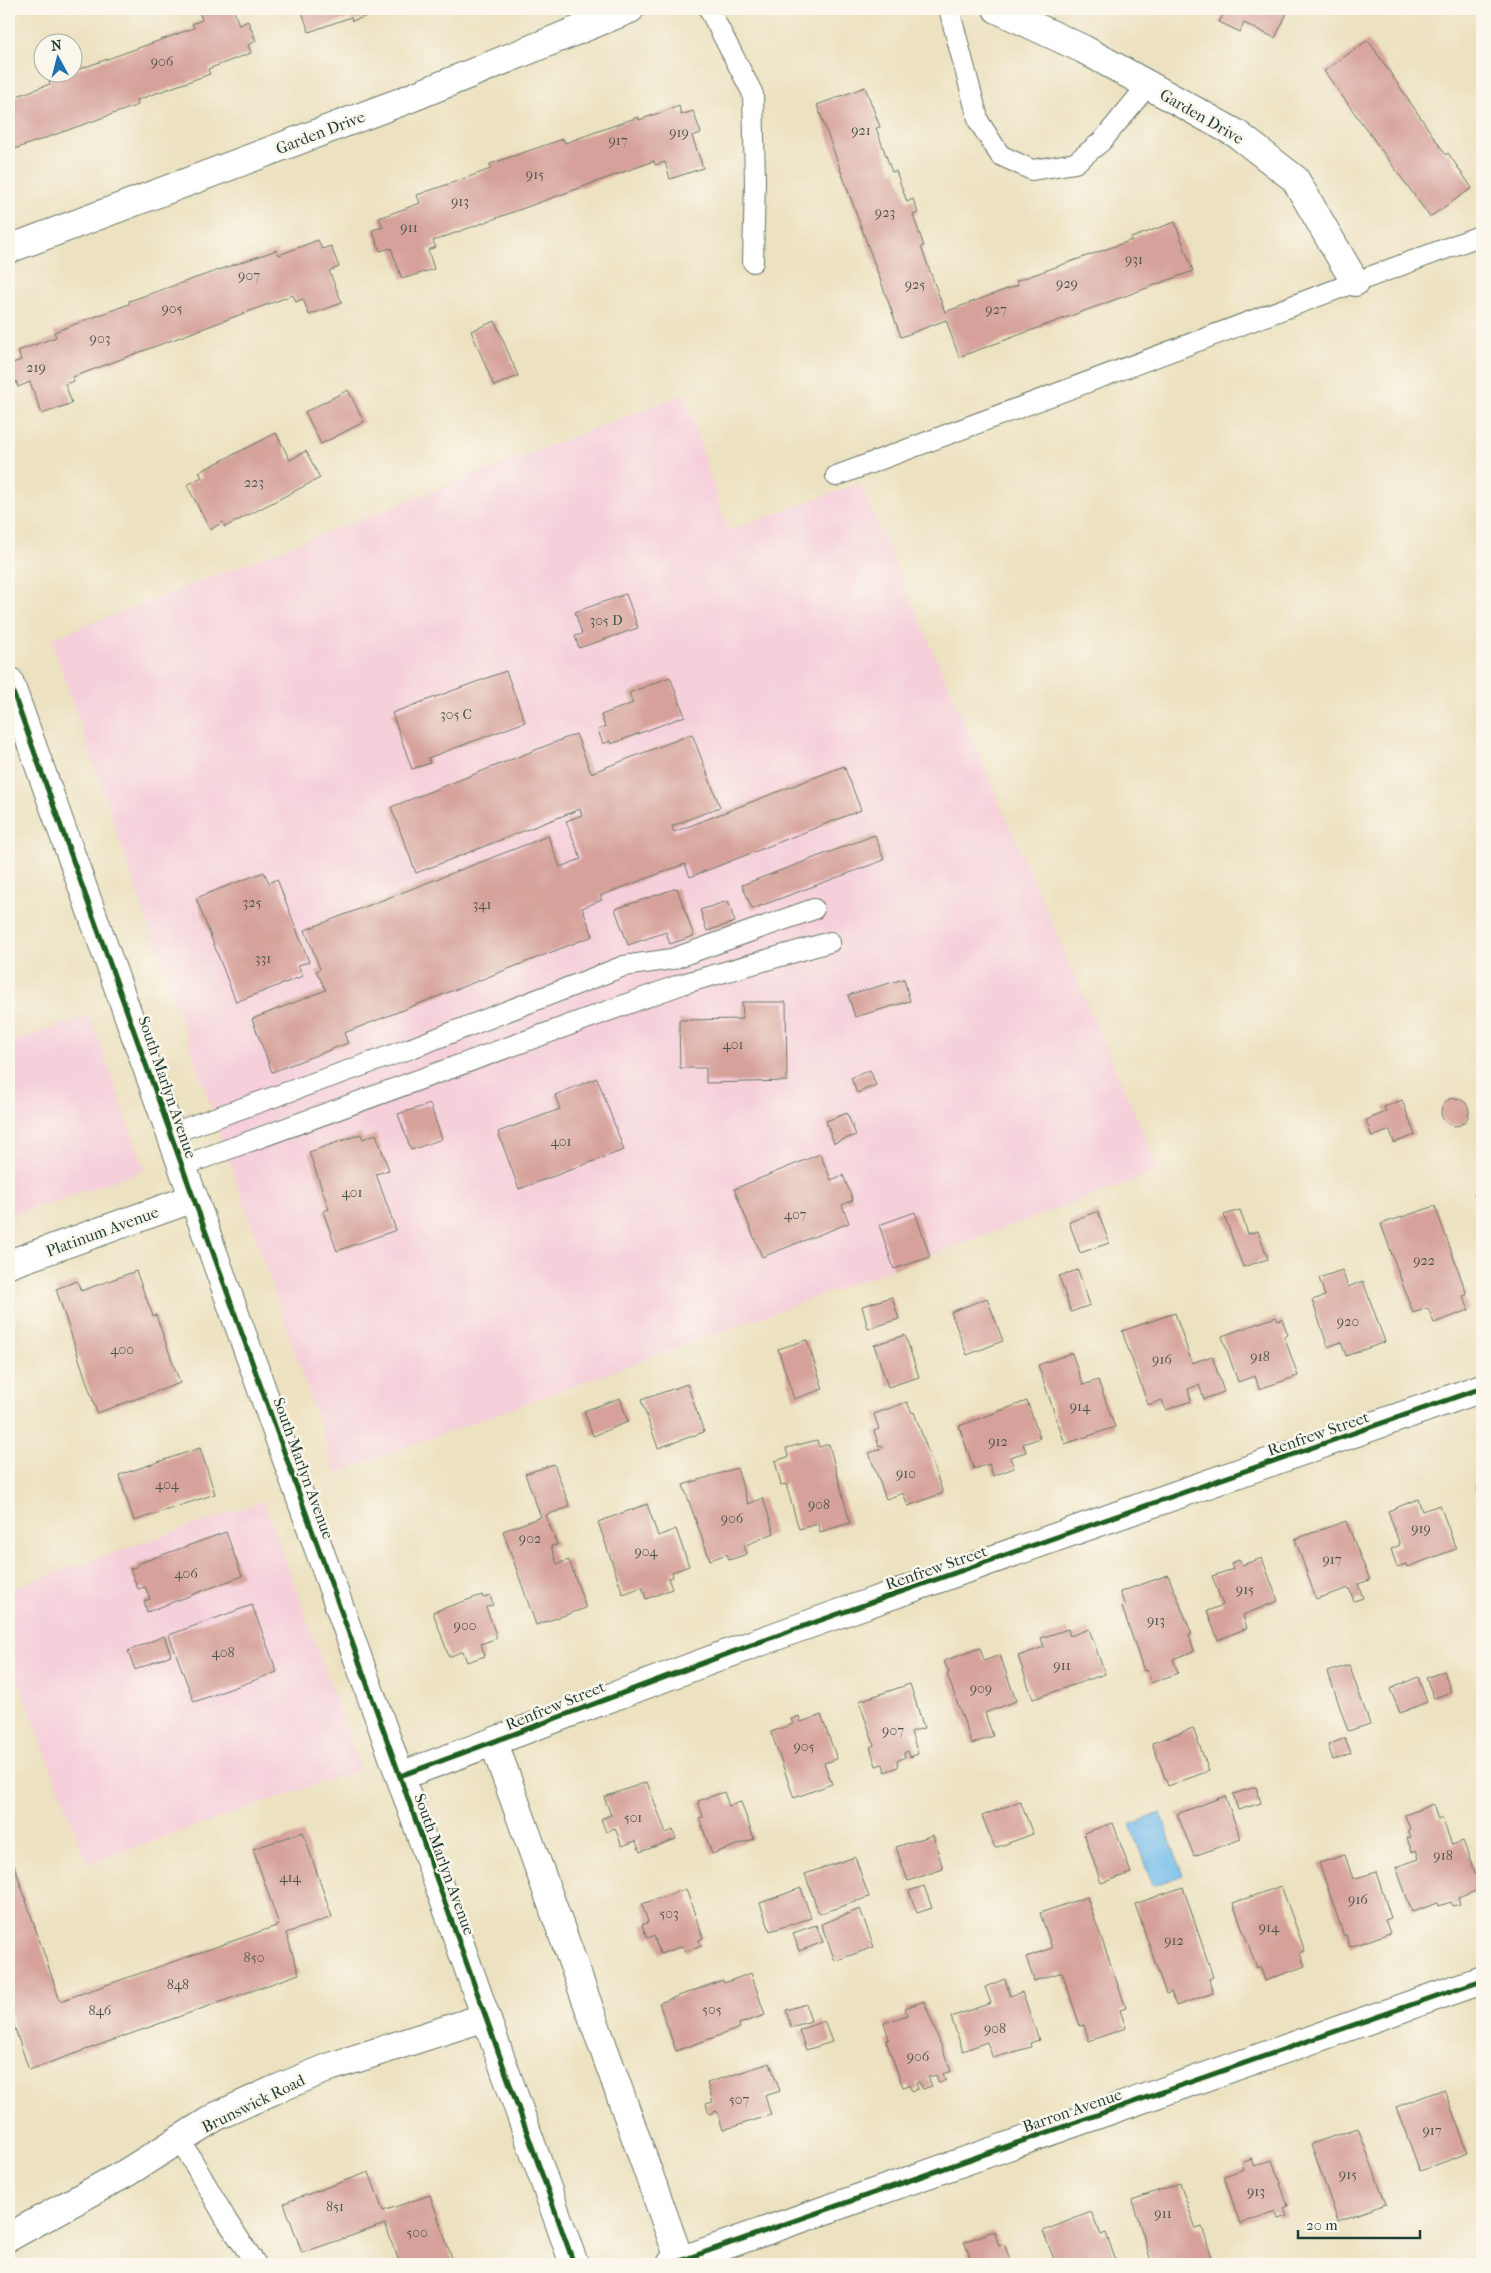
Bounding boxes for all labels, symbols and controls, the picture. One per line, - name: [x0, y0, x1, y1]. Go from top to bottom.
- north arrow: [32, 32, 82, 82]
- text: N: [50, 36, 63, 55]
- house number: 906: [151, 53, 174, 70]
- street label: Garden Drive: [1156, 85, 1247, 148]
- street label: Garden Drive: [273, 107, 367, 158]
- house number: 921: [851, 122, 871, 139]
- house number: 919: [669, 124, 689, 141]
- house number: 917: [608, 132, 628, 149]
- house number: 915: [526, 166, 544, 183]
- house number: 913: [451, 193, 469, 210]
- house number: 923: [875, 204, 895, 221]
- house number: 911: [400, 219, 418, 236]
- house number: 931: [1125, 251, 1143, 268]
- house number: 907: [238, 267, 260, 284]
- house number: 929: [1056, 275, 1078, 292]
- house number: 925: [905, 276, 925, 293]
- house number: 905: [161, 300, 183, 317]
- house number: 927: [985, 301, 1007, 318]
- house number: 903: [90, 330, 110, 347]
- house number: 219: [26, 359, 46, 376]
- house number: 223: [244, 474, 264, 491]
- house number: 305 D: [589, 612, 623, 629]
- house number: 305 C: [440, 706, 472, 723]
- house number: 325: [243, 894, 262, 911]
- house number: 341: [472, 896, 492, 913]
- house number: 331: [255, 950, 271, 967]
- street label: South Marlyn Avenue: [134, 1014, 201, 1161]
- house number: 401: [723, 1036, 743, 1053]
- house number: 401: [551, 1133, 571, 1150]
- house number: 401: [342, 1184, 362, 1201]
- street label: Platinum Avenue: [43, 1202, 161, 1261]
- house number: 407: [784, 1206, 807, 1223]
- house number: 922: [1413, 1252, 1435, 1269]
- house number: 920: [1337, 1313, 1359, 1330]
- house number: 400: [110, 1341, 134, 1358]
- house number: 918: [1250, 1348, 1270, 1365]
- house number: 916: [1152, 1351, 1172, 1368]
- street label: South Marlyn Avenue: [269, 1395, 338, 1542]
- house number: 914: [1070, 1398, 1091, 1415]
- street label: Renfrew Street: [1265, 1407, 1372, 1460]
- house number: 912: [988, 1433, 1008, 1450]
- house number: 910: [896, 1465, 916, 1482]
- house number: 404: [155, 1476, 180, 1493]
- house number: 908: [808, 1496, 830, 1513]
- house number: 906: [721, 1510, 744, 1527]
- house number: 919: [1411, 1520, 1431, 1537]
- house number: 902: [519, 1530, 541, 1547]
- street label: Renfrew Street: [883, 1541, 990, 1594]
- house number: 904: [634, 1543, 658, 1560]
- house number: 917: [1322, 1551, 1342, 1568]
- house number: 406: [174, 1565, 198, 1582]
- house number: 915: [1236, 1581, 1254, 1598]
- house number: 913: [1147, 1612, 1165, 1629]
- house number: 900: [454, 1617, 476, 1634]
- house number: 408: [211, 1644, 235, 1661]
- house number: 911: [1053, 1657, 1071, 1674]
- street label: Renfrew Street: [503, 1677, 608, 1734]
- house number: 909: [970, 1680, 992, 1697]
- house number: 907: [882, 1722, 904, 1739]
- house number: 905: [793, 1738, 815, 1755]
- street label: South Marlyn Avenue: [410, 1791, 479, 1938]
- house number: 501: [624, 1809, 642, 1826]
- house number: 918: [1433, 1847, 1453, 1864]
- house number: 414: [279, 1869, 301, 1886]
- house number: 916: [1348, 1891, 1368, 1908]
- house number: 503: [659, 1905, 679, 1922]
- house number: 914: [1259, 1919, 1280, 1936]
- house number: 912: [1164, 1932, 1184, 1949]
- house number: 850: [244, 1949, 264, 1966]
- house number: 848: [167, 1976, 189, 1993]
- house number: 505: [702, 2001, 722, 2018]
- house number: 846: [89, 2002, 112, 2019]
- house number: 908: [984, 2020, 1006, 2037]
- house number: 906: [907, 2048, 930, 2065]
- street label: Brunswick Road: [199, 2070, 308, 2137]
- street label: Barron Avenue: [1020, 2085, 1124, 2136]
- house number: 507: [729, 2091, 749, 2108]
- house number: 917: [1422, 2122, 1442, 2139]
- house number: 915: [1339, 2166, 1357, 2183]
- house number: 913: [1247, 2183, 1265, 2200]
- house number: 851: [326, 2198, 344, 2215]
- house number: 911: [1154, 2205, 1172, 2222]
- scale bar: [1298, 2208, 1421, 2240]
- text: 20 m: [1306, 2216, 1338, 2234]
- house number: 500: [406, 2224, 428, 2241]

